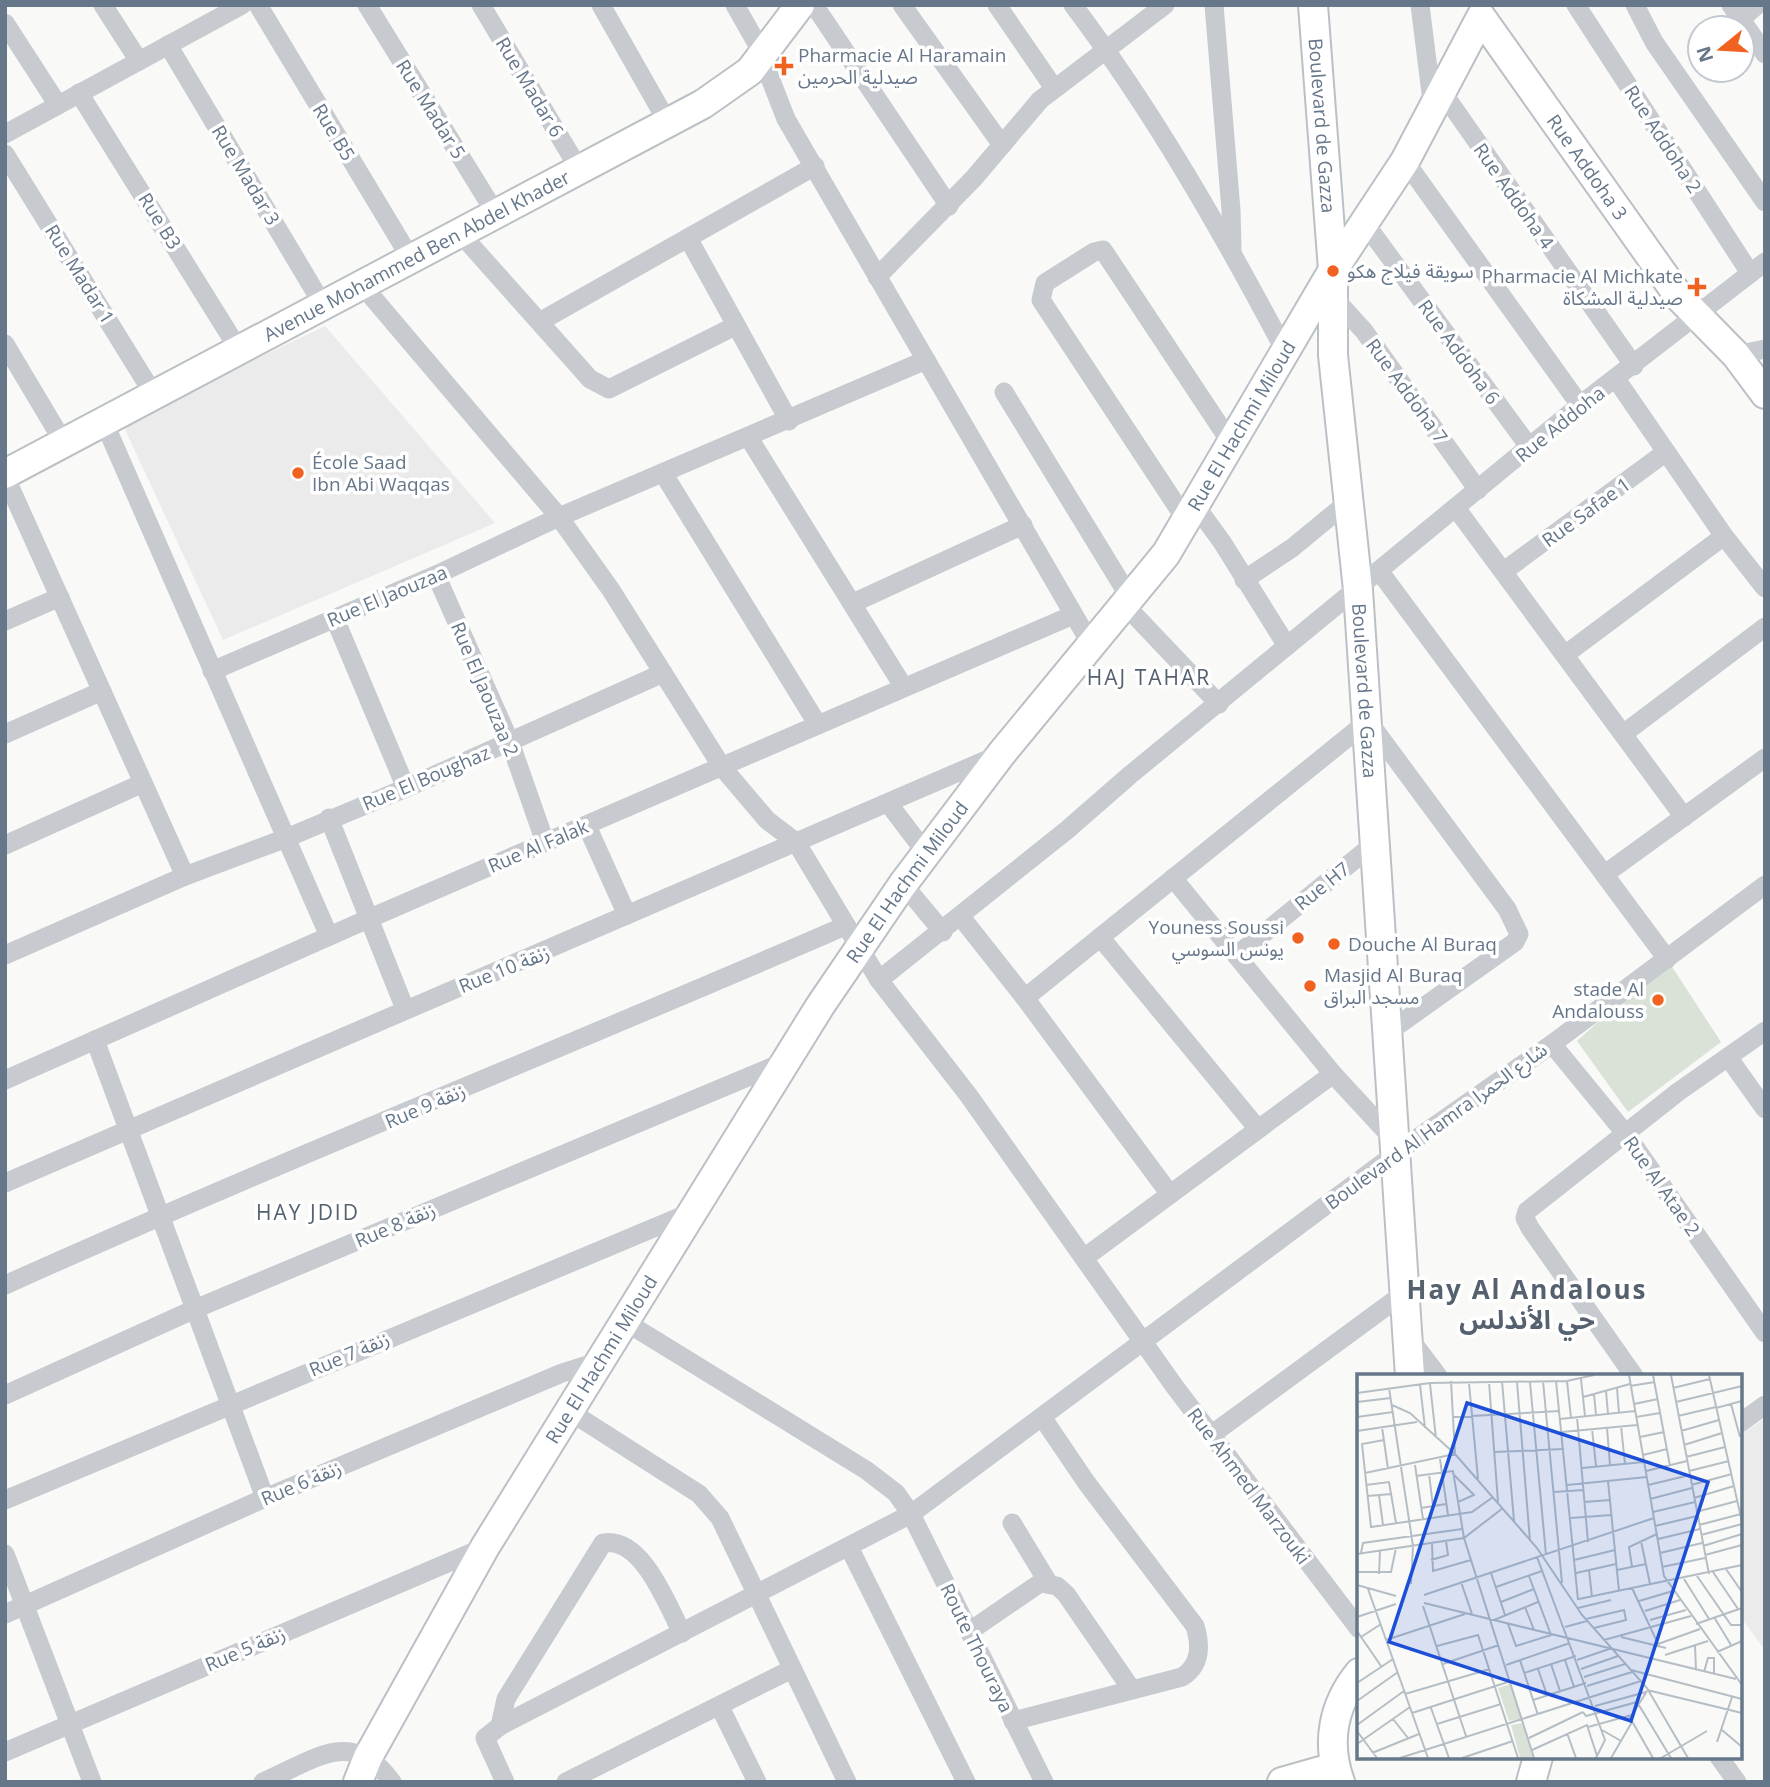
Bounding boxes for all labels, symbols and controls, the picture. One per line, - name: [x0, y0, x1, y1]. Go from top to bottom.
- north arrow: [1686, 14, 1756, 84]
- street label: Rue Madar 6: [490, 32, 570, 142]
- street label: Boulevard de Gazza: [1303, 37, 1342, 214]
- place label: Pharmacie Al Haramain صيدلية الحرمين: [798, 42, 1006, 90]
- text: N: [1690, 43, 1720, 66]
- street label: Rue Madar 5: [390, 54, 472, 164]
- marker: Pharmacie Al Haramain صيدلية الحرمين: [776, 58, 792, 74]
- street label: Rue Addoha 2: [1618, 80, 1708, 198]
- street label: Rue B5: [307, 99, 361, 165]
- street label: Rue Addoha 3: [1541, 109, 1634, 225]
- street label: Rue Madar 3: [206, 120, 286, 230]
- street label: Rue Addoha 4: [1468, 138, 1560, 254]
- street label: Avenue Mohammed Ben Abdel Khader: [259, 164, 575, 348]
- street label: Rue B3: [133, 188, 187, 254]
- street label: Rue Madar 1: [39, 219, 121, 329]
- place label: سويقة فيلاج هكو: [1347, 258, 1474, 285]
- marker: سويقة فيلاج هكو: [1325, 263, 1341, 279]
- place label: Pharmacie Al Michkate صيدلية المشكاة: [1482, 263, 1683, 311]
- marker: Pharmacie Al Michkate صيدلية المشكاة: [1689, 279, 1705, 295]
- street label: Rue Addoha 6: [1412, 294, 1506, 410]
- street label: Rue Addoha 7: [1360, 333, 1454, 449]
- street label: Rue El Hachmi Miloud: [1181, 336, 1302, 516]
- street label: Rue Addoha: [1510, 380, 1610, 468]
- place label: École Saad Ibn Abi Waqqas: [312, 449, 450, 497]
- marker: École Saad Ibn Abi Waqqas: [290, 465, 306, 481]
- street label: Rue Safae 1: [1537, 471, 1635, 553]
- street label: Rue El Jaouzaa: [323, 559, 451, 633]
- street label: Boulevard de Gazza: [1346, 602, 1383, 779]
- street label: Rue El Jaouzaa 2: [445, 618, 525, 760]
- district label: HAJ TAHAR: [1087, 663, 1211, 691]
- street label: Rue El Boughaz: [358, 739, 494, 817]
- street label: Rue El Hachmi Miloud: [840, 796, 974, 968]
- street label: Rue Al Falak: [484, 813, 592, 879]
- street label: Rue H7: [1289, 856, 1355, 916]
- place label: Youness Soussi يونس السوسي: [1149, 914, 1284, 964]
- marker: Youness Soussi يونس السوسي: [1290, 930, 1306, 946]
- place label: Douche Al Buraq: [1348, 931, 1497, 957]
- marker: Douche Al Buraq: [1326, 936, 1342, 952]
- street label: Rue 10 زنقة: [455, 939, 553, 999]
- place label: Masjid Al Buraq مسجد البراق: [1324, 962, 1462, 1010]
- place label: stade Al Andalouss: [1552, 976, 1644, 1024]
- marker: Masjid Al Buraq مسجد البراق: [1302, 978, 1318, 994]
- marker: stade Al Andalouss: [1650, 992, 1666, 1008]
- street label: Boulevard Al Hamra شارع الحمرا: [1320, 1037, 1553, 1216]
- street label: Rue 9 زنقة: [381, 1077, 469, 1135]
- street label: Rue Al Atae 2: [1618, 1131, 1706, 1241]
- street label: Rue 8 زنقة: [351, 1196, 439, 1254]
- district label: HAY JDID: [256, 1198, 360, 1226]
- street label: Rue El Hachmi Miloud: [539, 1270, 663, 1448]
- district label: Hay Al Andalous حي الأندلس: [1407, 1271, 1648, 1341]
- street label: Rue 7 زنقة: [305, 1325, 393, 1383]
- inset map: [1357, 1374, 1742, 1759]
- street label: Rue Ahmed Marzouki: [1182, 1402, 1316, 1570]
- street label: Rue 6 زنقة: [257, 1454, 345, 1512]
- street label: Route Thouraya: [934, 1579, 1020, 1717]
- street label: Rue 5 زنقة: [201, 1620, 289, 1678]

